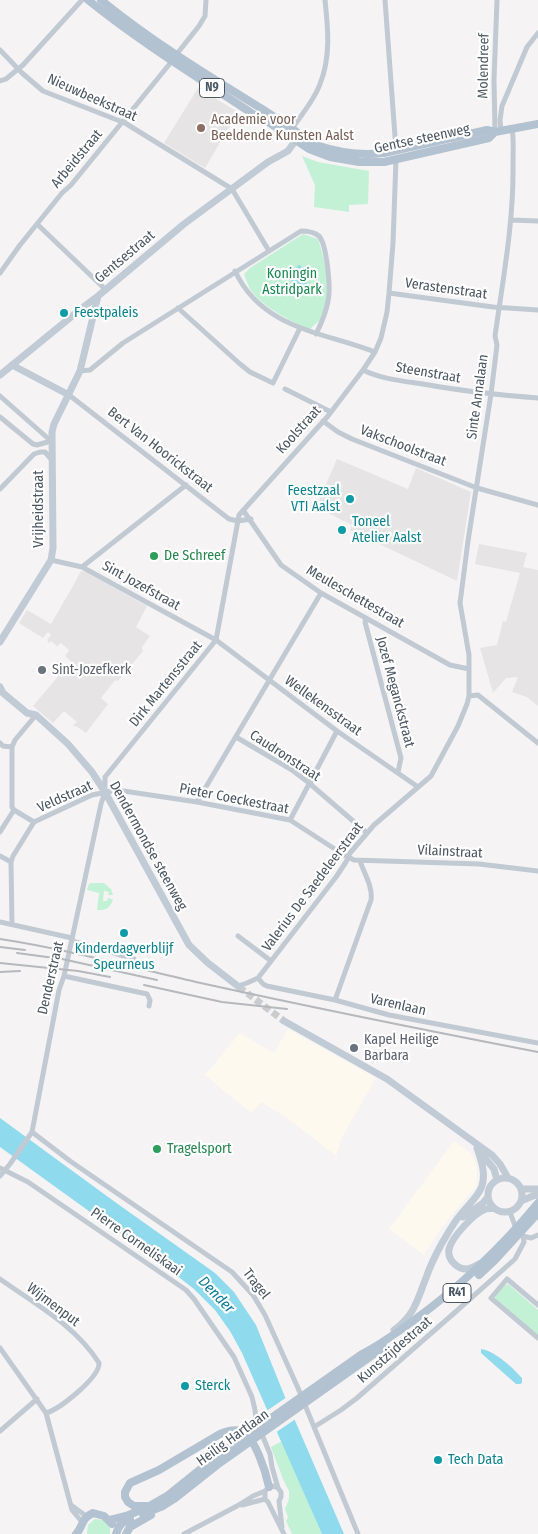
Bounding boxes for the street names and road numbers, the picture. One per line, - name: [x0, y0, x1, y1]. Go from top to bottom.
- street label: Molendreef: [475, 33, 493, 99]
- street label: Nieuwbeekstraat: [45, 71, 139, 125]
- road number: N9: [200, 78, 224, 98]
- street label: Gentse steenweg: [373, 121, 471, 157]
- street label: Arbeidstraat: [48, 126, 106, 192]
- street label: Gentsestraat: [92, 227, 158, 287]
- street label: Verastenstraat: [404, 275, 488, 303]
- street label: Sinte Annalaan: [464, 353, 492, 441]
- street label: Steenstraat: [394, 359, 462, 387]
- street label: Koolstraat: [273, 403, 325, 457]
- street label: Bert Van Hoorickstraat: [104, 404, 216, 496]
- street label: Vakschoolstraat: [358, 422, 448, 470]
- street label: Vrijheidstraat: [31, 470, 47, 548]
- street label: Sint Jozefstraat: [99, 558, 183, 614]
- street label: Meuleschettestraat: [303, 562, 407, 632]
- street label: Jozef Meganckstraat: [372, 635, 418, 749]
- street label: Dirk Martensstraat: [126, 638, 206, 730]
- street label: Wellekensstraat: [281, 672, 365, 740]
- street label: Caudronstraat: [246, 727, 324, 785]
- street label: Veldstraat: [35, 778, 95, 816]
- street label: Dendermondse steenweg: [105, 778, 191, 914]
- street label: Pieter Coeckestraat: [178, 780, 290, 818]
- street label: Valerius De Saedeleerstraat: [259, 819, 367, 955]
- street label: Vilainstraat: [417, 842, 483, 862]
- street label: Denderstraat: [34, 940, 68, 1016]
- street label: Varenlaan: [368, 990, 428, 1020]
- street label: Pierre Corneliskaai: [87, 1204, 185, 1280]
- street label: Tragel: [239, 1265, 273, 1303]
- street label: Wijmenput: [23, 1280, 83, 1330]
- road number: R41: [443, 1284, 471, 1302]
- street label: Kunstzijdestraat: [354, 1313, 436, 1387]
- street label: Heilig Hartlaan: [194, 1406, 272, 1470]

